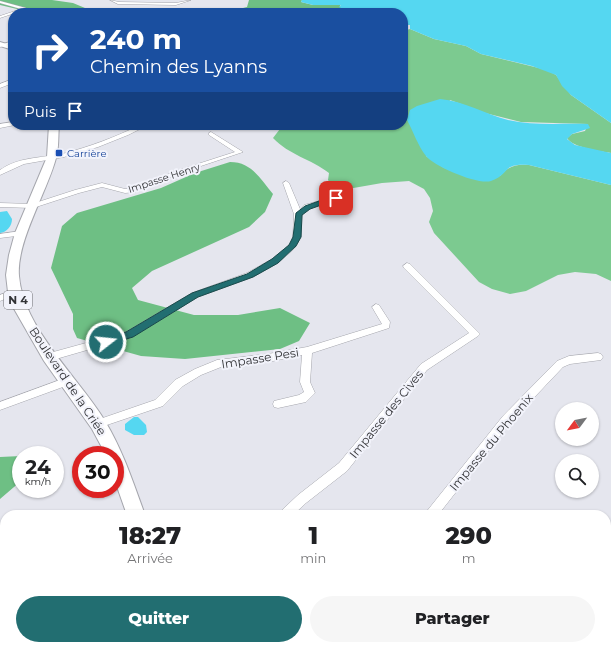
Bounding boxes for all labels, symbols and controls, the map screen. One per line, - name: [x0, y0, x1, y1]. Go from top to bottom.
- text: 240 m: [90, 22, 182, 56]
- icon: right: [24, 24, 76, 76]
- text: Chemin des Lyanns: [90, 56, 267, 78]
- icon: arrive: [64, 100, 86, 122]
- text: Puis: [24, 102, 56, 121]
- place label: Carrière: [67, 147, 106, 160]
- marker: Carrière: [54, 148, 64, 158]
- street label: Impasse Henry: [126, 160, 202, 196]
- pin: [319, 181, 353, 215]
- icon: arrive: [325, 187, 347, 209]
- road number: N 4: [4, 291, 32, 309]
- position arrow: [85, 321, 127, 363]
- street label: Boulevard de la Criée: [26, 324, 110, 438]
- street label: Impasse Pesi: [220, 344, 300, 372]
- street label: Impasse des Cives: [346, 367, 426, 461]
- street label: Impasse du Phoenix: [446, 390, 536, 494]
- north arrow: [555, 402, 599, 446]
- map controls: [555, 402, 599, 498]
- speed limit sign: 30: [72, 446, 124, 498]
- button: search: [555, 454, 599, 498]
- text: 24: [25, 455, 51, 479]
- text: km/h: [25, 475, 51, 488]
- text: 18:27: [119, 521, 181, 550]
- text: 1: [308, 521, 318, 550]
- text: 290: [445, 521, 492, 550]
- text: Arrivée: [127, 550, 173, 566]
- text: min: [300, 550, 326, 566]
- text: m: [462, 550, 476, 566]
- button: Quitter: [16, 596, 302, 642]
- button: Partager: [310, 596, 595, 642]

